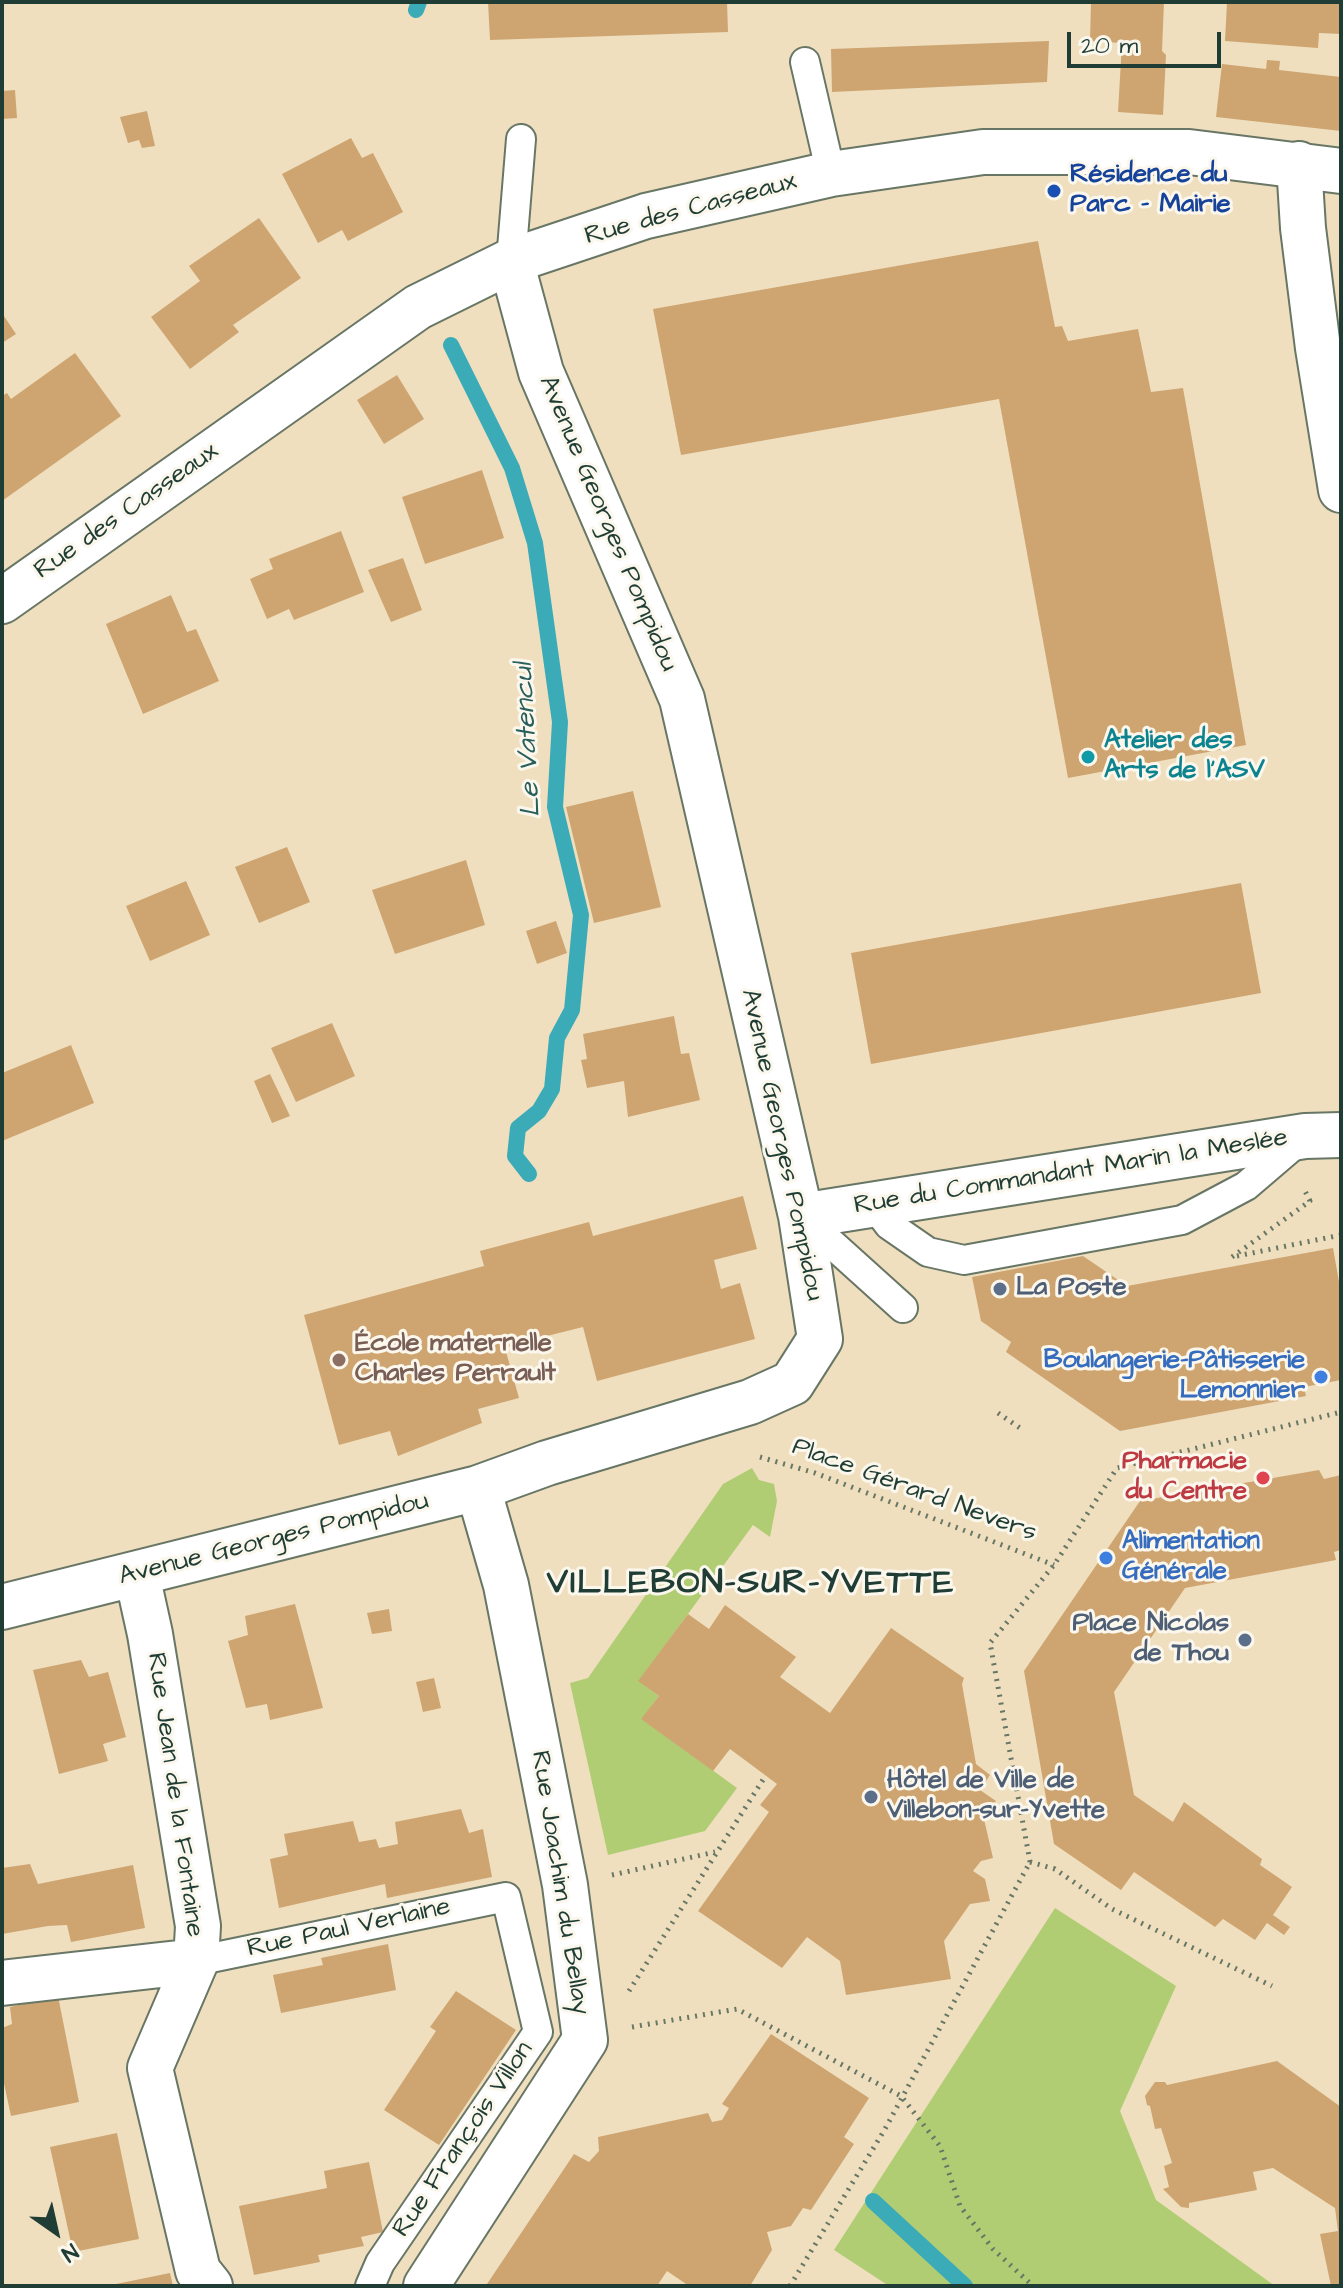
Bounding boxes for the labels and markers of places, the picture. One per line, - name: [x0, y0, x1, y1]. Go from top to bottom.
- place label: Résidence du Parc - Mairie: [1070, 160, 1231, 222]
- marker: Résidence du Parc - Mairie: [1045, 182, 1063, 200]
- place label: Atelier des Arts de l’ASV: [1104, 726, 1265, 788]
- marker: Atelier des Arts de l’ASV: [1079, 748, 1097, 766]
- place label: La Poste: [1016, 1273, 1126, 1305]
- marker: La Poste: [991, 1280, 1009, 1298]
- place label: École maternelle Charles Perrault: [355, 1329, 556, 1390]
- place label: Boulangerie-Pâtisserie Lemonnier: [1044, 1346, 1305, 1408]
- marker: École maternelle Charles Perrault: [330, 1351, 348, 1369]
- marker: Boulangerie-Pâtisserie Lemonnier: [1312, 1368, 1330, 1386]
- place label: Pharmacie du Centre: [1122, 1447, 1247, 1508]
- marker: Pharmacie du Centre: [1254, 1469, 1272, 1487]
- place label: Alimentation Générale: [1122, 1527, 1260, 1588]
- marker: Alimentation Générale: [1097, 1549, 1115, 1567]
- place label: Place Nicolas de Thou: [1072, 1609, 1229, 1670]
- marker: Place Nicolas de Thou: [1236, 1631, 1254, 1649]
- place label: Hôtel de Ville de Villebon-sur-Yvette: [887, 1766, 1105, 1828]
- marker: Hôtel de Ville de Villebon-sur-Yvette: [862, 1788, 880, 1806]

